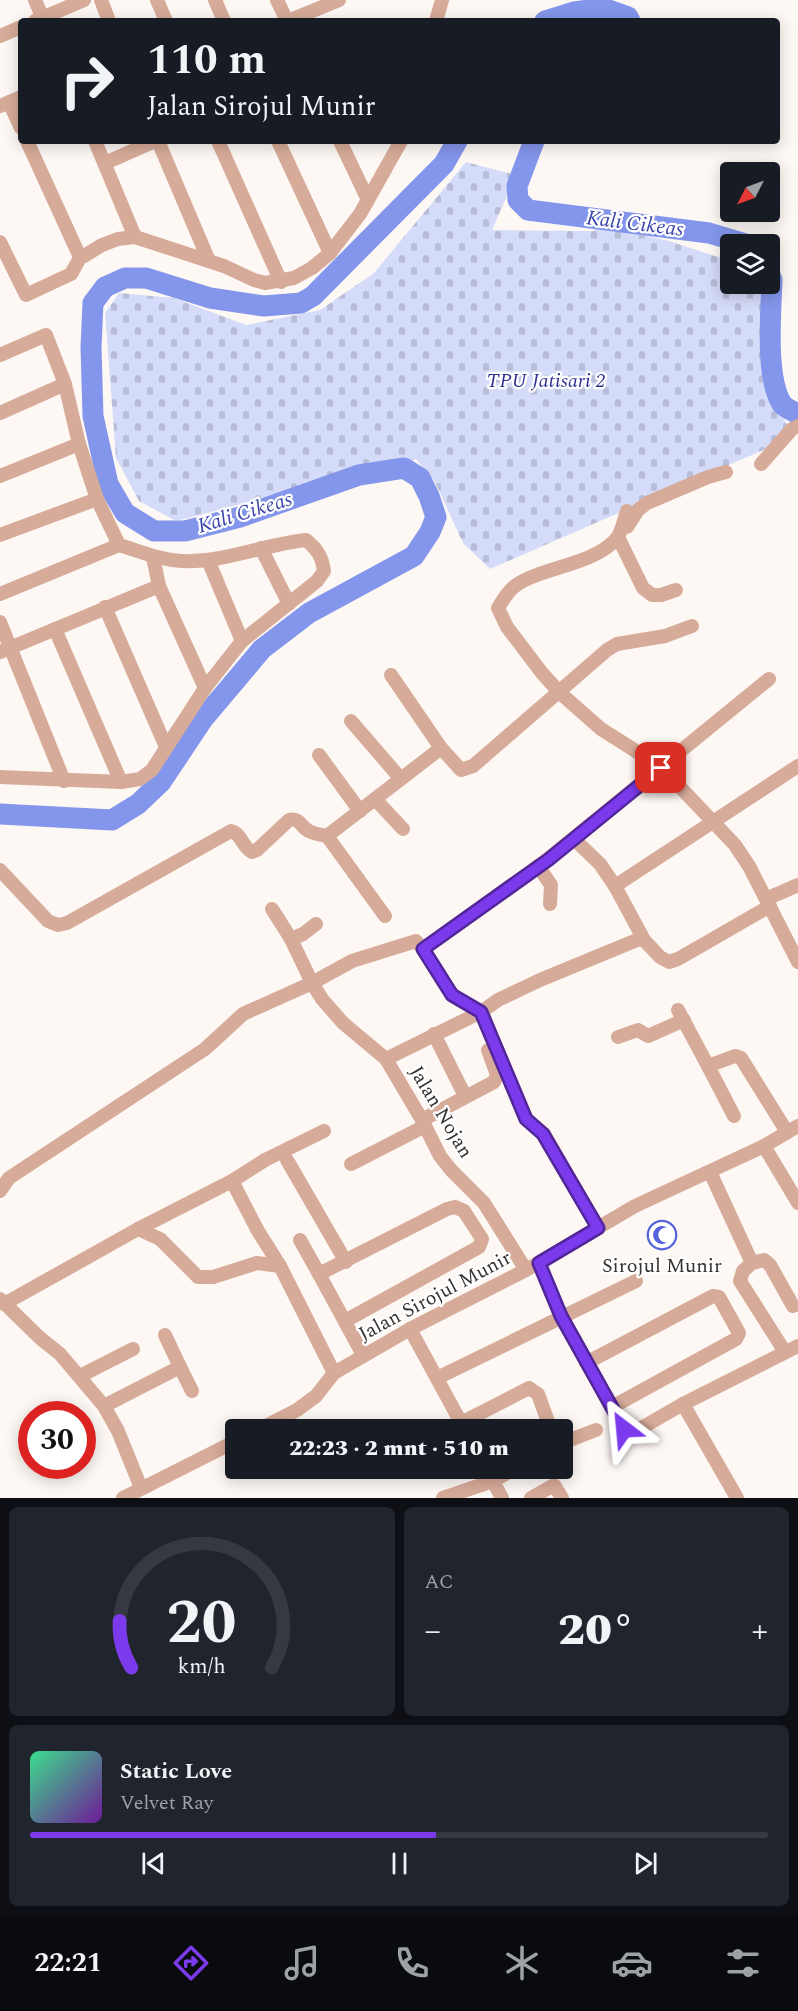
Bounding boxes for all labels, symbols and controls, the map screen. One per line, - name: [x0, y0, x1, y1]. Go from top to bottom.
- text: 110 m: [147, 29, 266, 92]
- icon: right: [48, 42, 126, 120]
- text: Jalan Sirojul Munir: [147, 86, 376, 128]
- north arrow: [720, 162, 780, 222]
- map controls: [720, 162, 780, 294]
- water label: Kali Cikeas: [585, 202, 686, 246]
- button: layers: [720, 234, 780, 294]
- park label: TPU Jatisari 2: [487, 366, 605, 396]
- water label: Kali Cikeas: [194, 483, 297, 543]
- pin: [635, 742, 686, 793]
- icon: arrive: [644, 751, 677, 784]
- street label: Jalan Nojan: [401, 1060, 481, 1164]
- mosque icon: Sirojul Munir: [646, 1219, 678, 1251]
- street label: Jalan Sirojul Munir: [353, 1243, 517, 1349]
- place label: Sirojul Munir: [602, 1251, 722, 1281]
- position arrow: [592, 1397, 656, 1461]
- speed limit sign: 30: [18, 1401, 96, 1479]
- text: 22:23 · 2 mnt · 510 m: [289, 1432, 509, 1465]
- text: AC: [425, 1567, 453, 1597]
- text: 20: [167, 1576, 237, 1671]
- text: 20°: [558, 1596, 635, 1665]
- text: −: [425, 1606, 441, 1656]
- text: +: [751, 1606, 768, 1656]
- text: km/h: [178, 1651, 226, 1684]
- text: Static Love: [120, 1755, 232, 1788]
- text: Velvet Ray: [120, 1788, 213, 1818]
- icon: previous: [137, 1847, 170, 1880]
- icon: pause: [383, 1847, 416, 1880]
- icon: next: [629, 1847, 662, 1880]
- text: 22:21: [34, 1942, 102, 1984]
- icon: directions: [170, 1942, 212, 1984]
- icon: music: [281, 1942, 323, 1984]
- icon: phone: [391, 1942, 433, 1984]
- icon: climate: [501, 1942, 543, 1984]
- icon: car: [611, 1942, 653, 1984]
- icon: filters: [722, 1942, 764, 1984]

